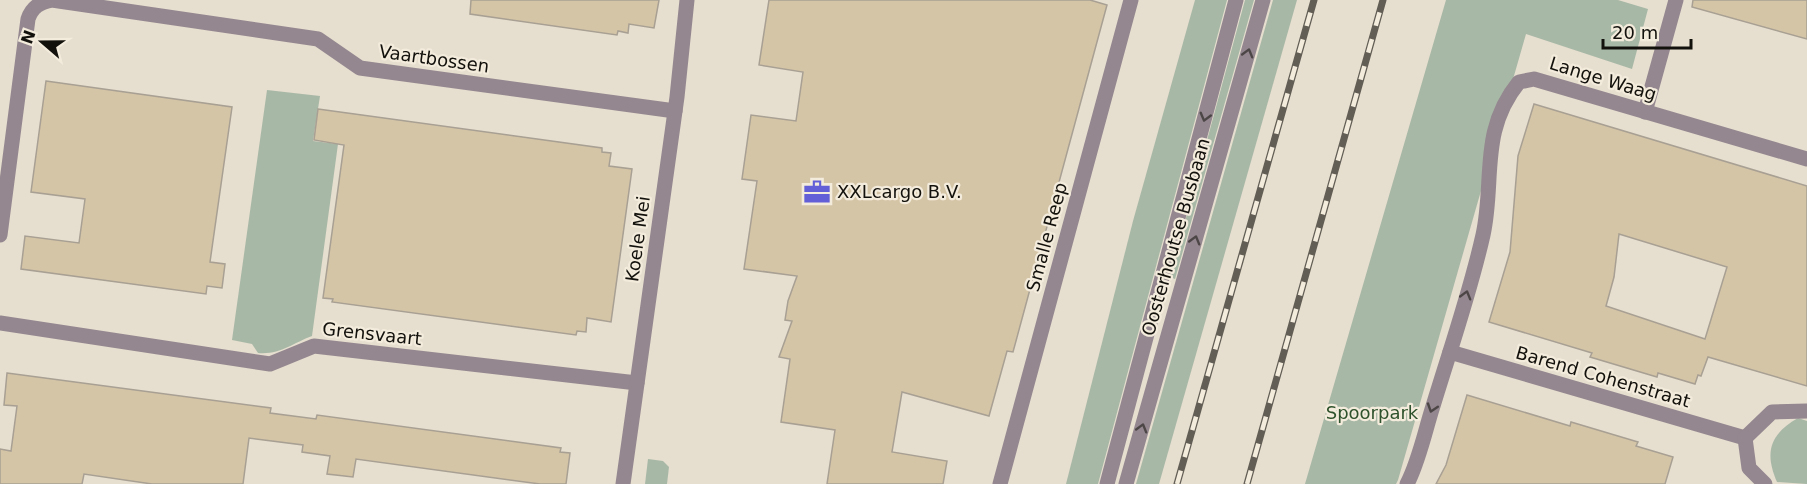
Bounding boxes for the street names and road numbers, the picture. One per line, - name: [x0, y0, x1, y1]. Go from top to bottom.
- street label: Vaartbossen: [378, 40, 491, 77]
- street label: Lange Waag: [1547, 52, 1659, 105]
- street label: Oosterhoutse Busbaan: [1137, 135, 1214, 338]
- street label: Smalle Reep: [1022, 180, 1071, 294]
- street label: Koele Mei: [621, 195, 654, 283]
- street label: Grensvaart: [321, 318, 423, 349]
- street label: Barend Cohenstraat: [1514, 342, 1693, 411]

